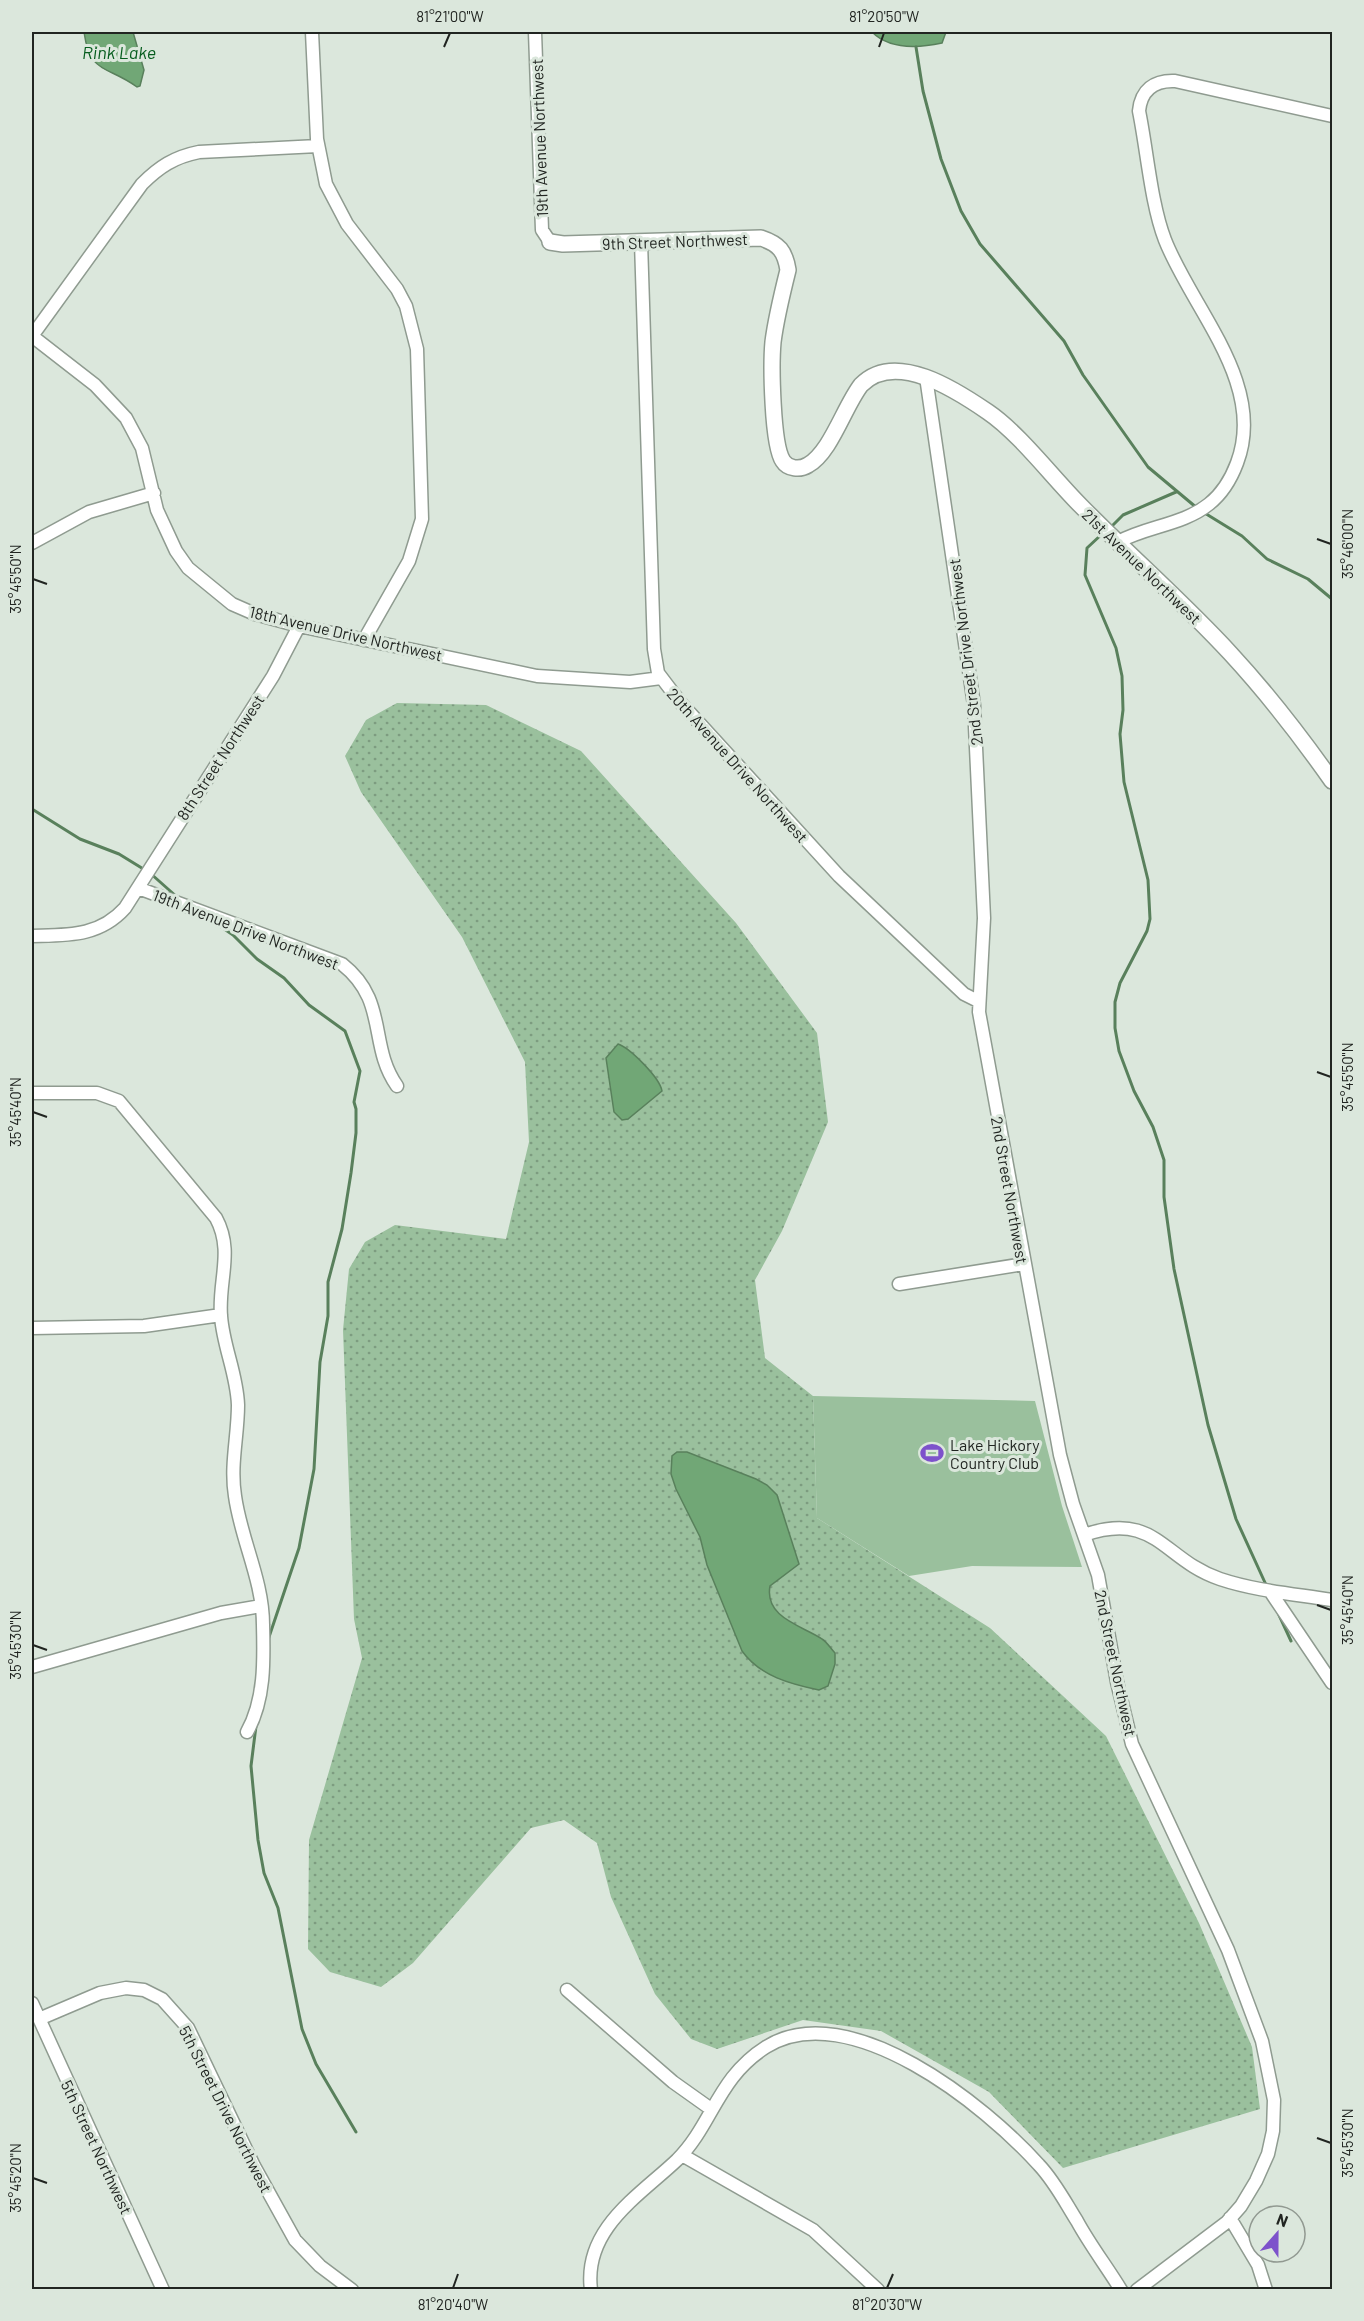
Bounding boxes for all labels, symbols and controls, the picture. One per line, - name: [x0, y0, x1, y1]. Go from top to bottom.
- text: 81°21'00"W: [416, 7, 484, 25]
- text: 81°20'50"W: [849, 7, 919, 25]
- water label: Rink Lake: [82, 41, 156, 63]
- street label: 19th Avenue Northwest: [527, 58, 551, 218]
- street label: 9th Street Northwest: [602, 229, 748, 253]
- street label: 21st Avenue Northwest: [1079, 504, 1205, 628]
- text: 35°46'00"N: [1338, 509, 1356, 579]
- text: 35°45'50"N: [6, 544, 24, 614]
- street label: 2nd Street Drive Northwest: [944, 558, 986, 746]
- street label: 18th Avenue Drive Northwest: [248, 602, 444, 664]
- street label: 20th Avenue Drive Northwest: [664, 684, 812, 846]
- street label: 8th Street Northwest: [172, 691, 268, 823]
- street label: 19th Avenue Drive Northwest: [150, 885, 342, 973]
- text: 35°45'50"N: [1338, 1042, 1356, 1112]
- text: 35°45'40"N: [6, 1077, 24, 1147]
- street label: 2nd Street Northwest: [988, 1115, 1032, 1265]
- place label: Lake Hickory Country Club: [950, 1435, 1040, 1472]
- sports icon: Lake Hickory Country Club: [919, 1440, 945, 1466]
- text: 35°45'40"N: [1338, 1575, 1356, 1645]
- street label: 2nd Street Northwest: [1091, 1588, 1141, 1738]
- text: 35°45'30"N: [6, 1610, 24, 1680]
- street label: 5th Street Drive Northwest: [176, 2022, 276, 2196]
- street label: 5th Street Northwest: [58, 2077, 136, 2217]
- text: 35°45'30"N: [1338, 2108, 1356, 2178]
- text: 35°45'20"N: [6, 2143, 24, 2213]
- north arrow: [1247, 2204, 1307, 2264]
- text: N: [1274, 2209, 1291, 2230]
- text: 81°20'40"W: [418, 2295, 488, 2313]
- text: 81°20'30"W: [852, 2295, 922, 2313]

